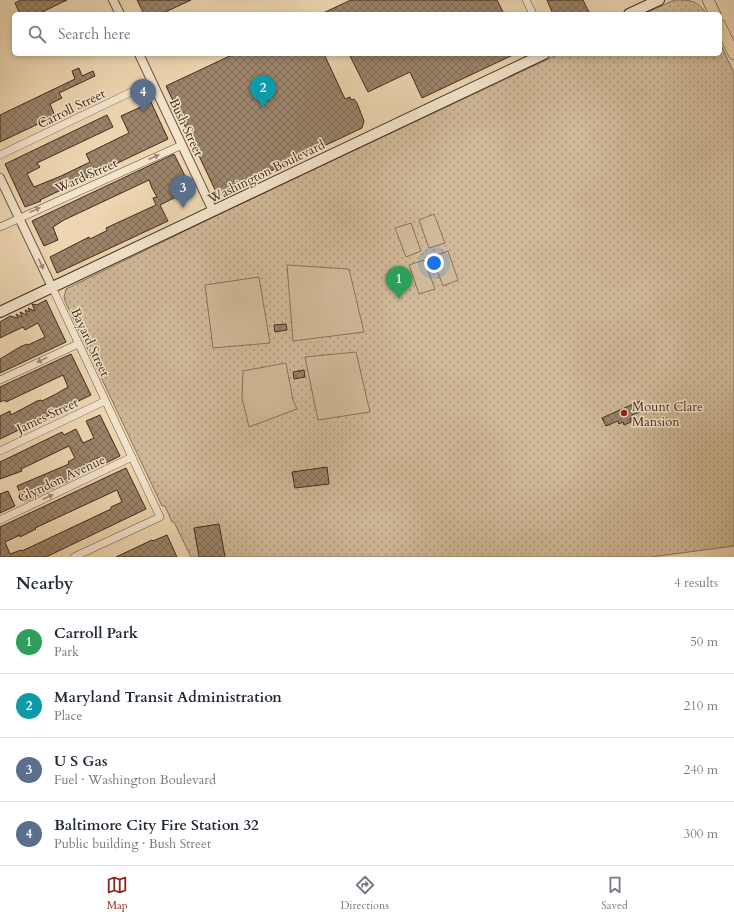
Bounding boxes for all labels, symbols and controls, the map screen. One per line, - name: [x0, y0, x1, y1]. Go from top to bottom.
- search box: [12, 12, 722, 56]
- icon: search: [26, 23, 48, 45]
- text: Search here: [58, 24, 131, 44]
- pin: 2: [250, 75, 276, 108]
- pin: 4: [130, 79, 156, 112]
- street label: Carroll Street: [34, 85, 108, 133]
- street label: Bush Street: [165, 95, 207, 159]
- street label: Washington Boulevard: [204, 136, 328, 208]
- street label: Ward Street: [51, 154, 120, 198]
- one-way arrow: [148, 154, 159, 160]
- pin: 3: [170, 175, 196, 208]
- one-way arrow: [29, 207, 41, 214]
- your location: [424, 253, 444, 273]
- one-way arrow: [38, 259, 44, 270]
- pin: 1: [386, 266, 412, 299]
- street label: Bayard Street: [66, 305, 114, 379]
- one-way arrow: [37, 357, 48, 363]
- street label: James Street: [12, 394, 81, 439]
- place label: Mount Clare Mansion: [632, 398, 703, 431]
- marker: Mount Clare Mansion: [619, 408, 629, 418]
- street label: Glyndon Avenue: [15, 451, 108, 507]
- one-way arrow: [42, 494, 54, 501]
- text: Nearby: [16, 572, 73, 595]
- text: 4 results: [674, 574, 718, 592]
- text: Carroll Park: [54, 623, 138, 643]
- text: 1: [26, 633, 32, 651]
- text: 50 m: [690, 633, 718, 651]
- text: Park: [54, 643, 79, 661]
- text: Maryland Transit Administration: [54, 687, 282, 707]
- text: 2: [26, 697, 32, 715]
- text: 210 m: [684, 697, 718, 715]
- text: Place: [54, 707, 82, 725]
- text: U S Gas: [54, 751, 107, 771]
- text: 3: [26, 761, 32, 779]
- text: 240 m: [684, 761, 718, 779]
- text: Fuel · Washington Boulevard: [54, 771, 216, 789]
- text: Baltimore City Fire Station 32: [54, 815, 259, 835]
- text: 4: [26, 825, 32, 843]
- text: 300 m: [684, 825, 718, 843]
- text: Public building · Bush Street: [54, 835, 211, 853]
- tab: Map: [106, 874, 128, 913]
- tab: Directions: [340, 874, 389, 913]
- tab: Saved: [601, 874, 628, 913]

